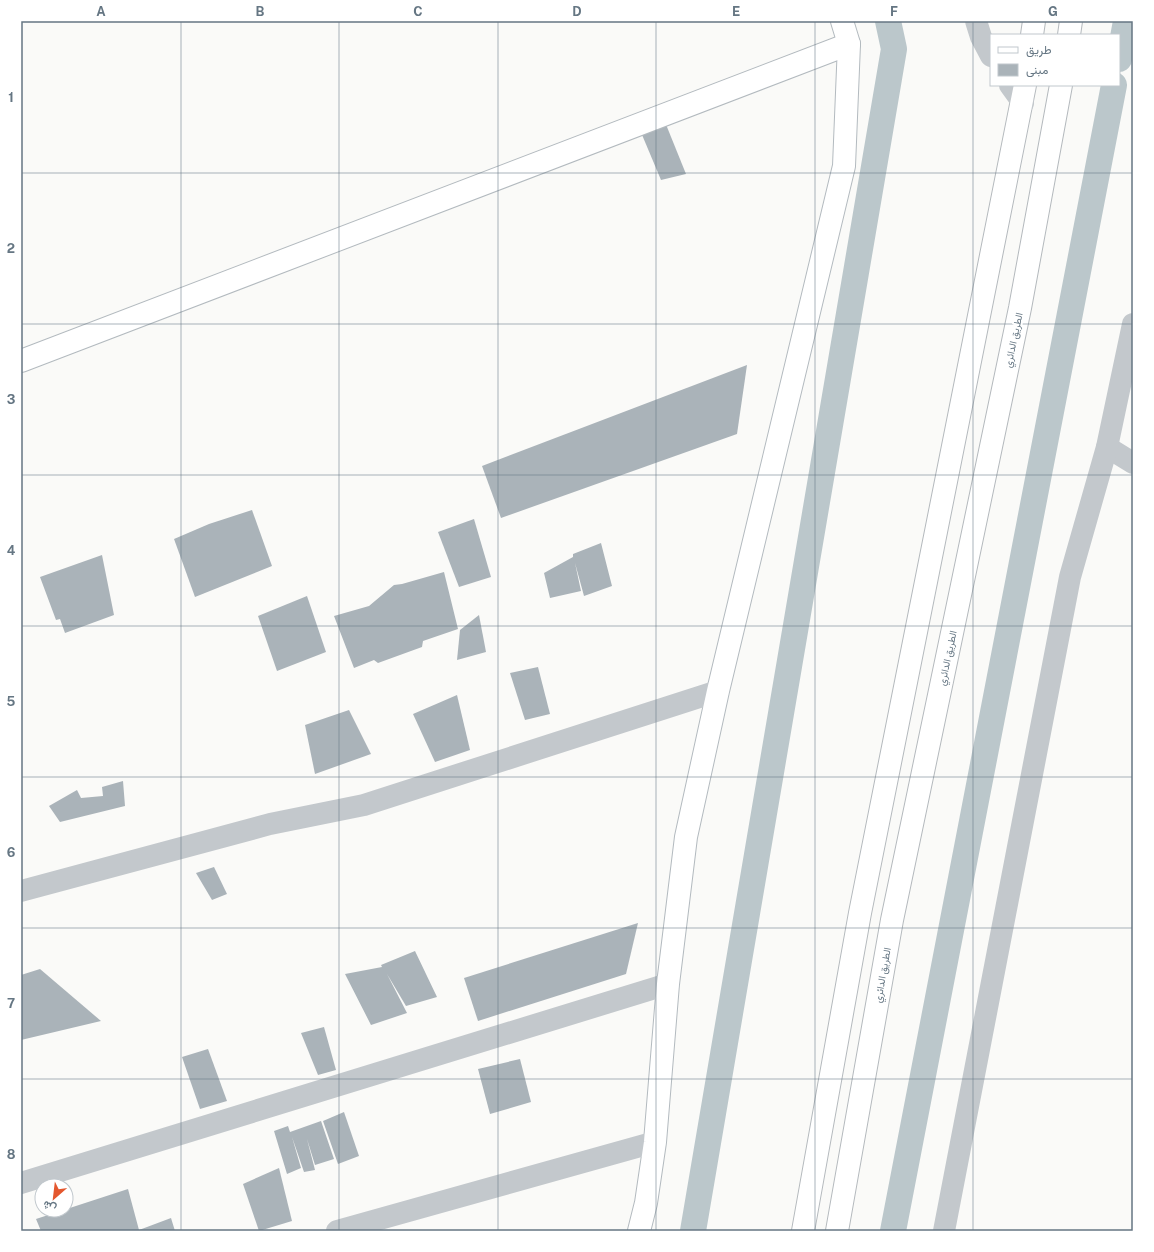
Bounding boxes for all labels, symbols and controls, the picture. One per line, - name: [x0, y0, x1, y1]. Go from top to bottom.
- text: A: [96, 4, 106, 19]
- text: B: [256, 4, 265, 19]
- text: C: [413, 4, 423, 19]
- text: D: [572, 4, 582, 19]
- text: E: [732, 4, 740, 19]
- text: F: [890, 4, 898, 19]
- text: G: [1048, 4, 1058, 19]
- legend: [990, 34, 1120, 86]
- text: طريق: [1026, 43, 1052, 58]
- text: مبنى: [1026, 63, 1048, 78]
- text: 1: [8, 90, 14, 105]
- text: 2: [7, 241, 15, 256]
- street label: الطريق الدائري: [1001, 311, 1028, 369]
- text: 3: [7, 392, 16, 407]
- text: 4: [7, 543, 16, 558]
- street label: الطريق الدائري: [935, 629, 962, 687]
- text: 5: [7, 694, 16, 709]
- text: 6: [7, 845, 16, 860]
- street label: الطريق الدائري: [871, 946, 896, 1004]
- text: 7: [7, 996, 15, 1011]
- text: 8: [7, 1147, 16, 1162]
- north arrow: [34, 1178, 74, 1218]
- text: ش: [41, 1198, 58, 1215]

